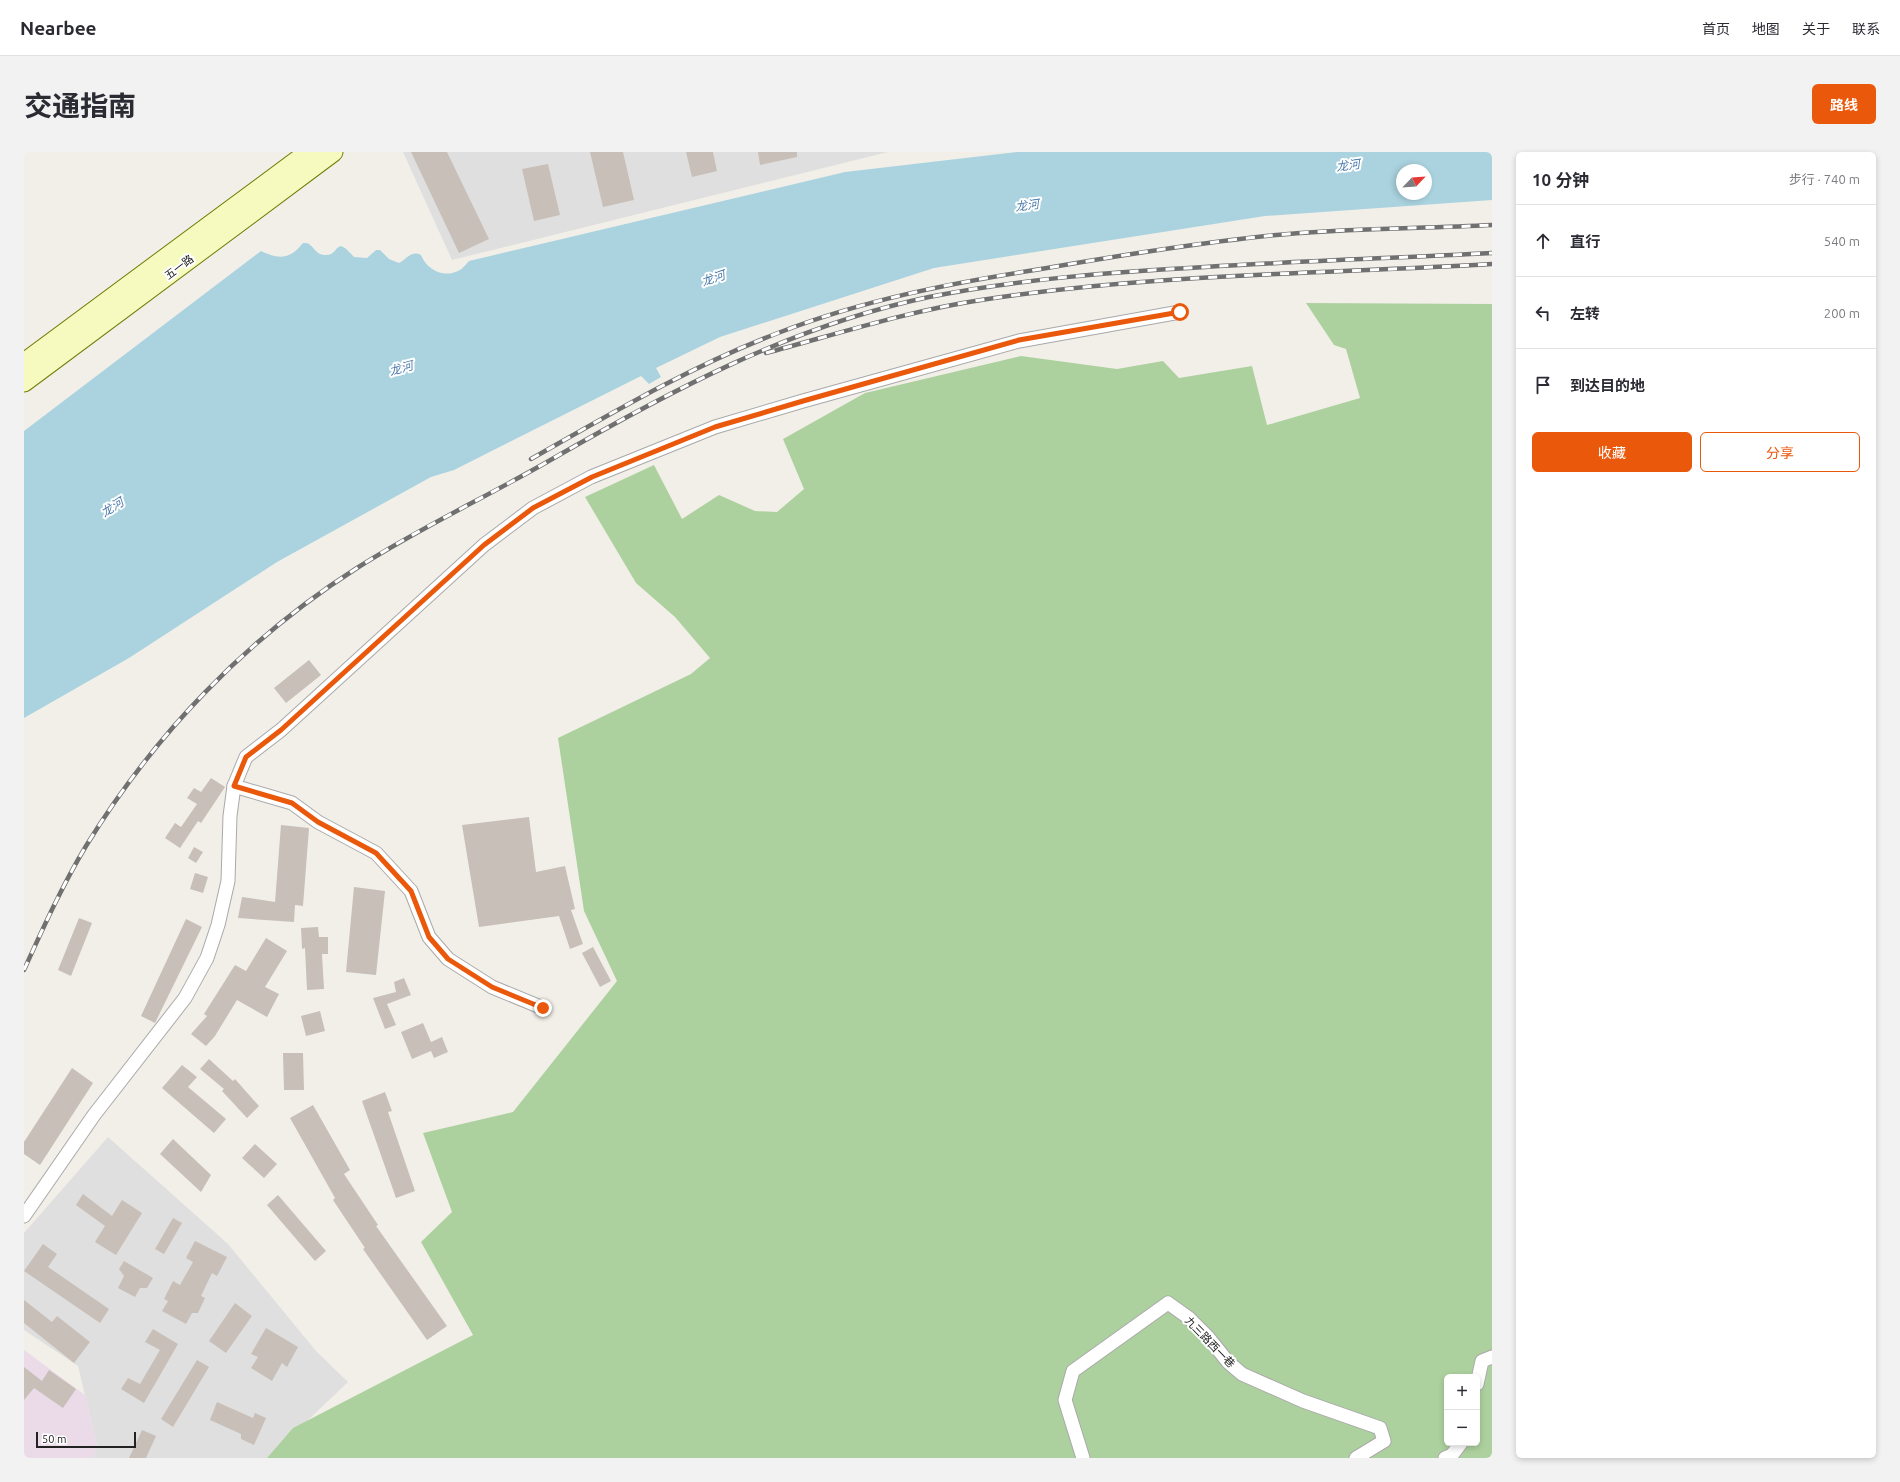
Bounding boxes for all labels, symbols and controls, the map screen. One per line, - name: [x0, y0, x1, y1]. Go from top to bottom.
- text: Nearbee: [20, 17, 97, 39]
- text: 首页: [1702, 21, 1730, 37]
- text: 地图: [1752, 21, 1780, 37]
- text: 关于: [1802, 21, 1830, 37]
- text: 联系: [1852, 21, 1880, 37]
- button: 路线: [1812, 84, 1876, 124]
- text: 交通指南: [24, 90, 136, 121]
- water label: 龙河: [1335, 157, 1363, 173]
- north arrow: [1396, 164, 1432, 200]
- text: 10 分钟: [1532, 170, 1589, 189]
- text: 步行 · 740 m: [1789, 172, 1860, 186]
- water label: 龙河: [1014, 197, 1042, 213]
- icon: ahead: [1532, 230, 1554, 252]
- text: 直行: [1570, 233, 1600, 250]
- text: 540 m: [1824, 234, 1860, 248]
- street label: 五一路: [162, 252, 196, 282]
- water label: 龙河: [700, 267, 728, 288]
- icon: left: [1532, 302, 1554, 324]
- route start: [1171, 303, 1189, 321]
- text: 左转: [1570, 305, 1600, 322]
- text: 200 m: [1824, 306, 1860, 320]
- water label: 龙河: [388, 358, 416, 377]
- icon: arrive: [1532, 374, 1554, 396]
- text: 到达目的地: [1570, 377, 1645, 394]
- button: 收藏: [1532, 432, 1692, 472]
- button: 分享: [1700, 432, 1860, 472]
- water label: 龙河: [98, 494, 127, 519]
- route end: [534, 999, 552, 1017]
- street label: 九三路西一巷: [1183, 1314, 1237, 1370]
- map controls: [1444, 1374, 1480, 1446]
- button: +: [1444, 1374, 1480, 1410]
- button: −: [1444, 1410, 1480, 1446]
- scale bar: [36, 1430, 136, 1449]
- text: 50 m: [42, 1433, 66, 1445]

